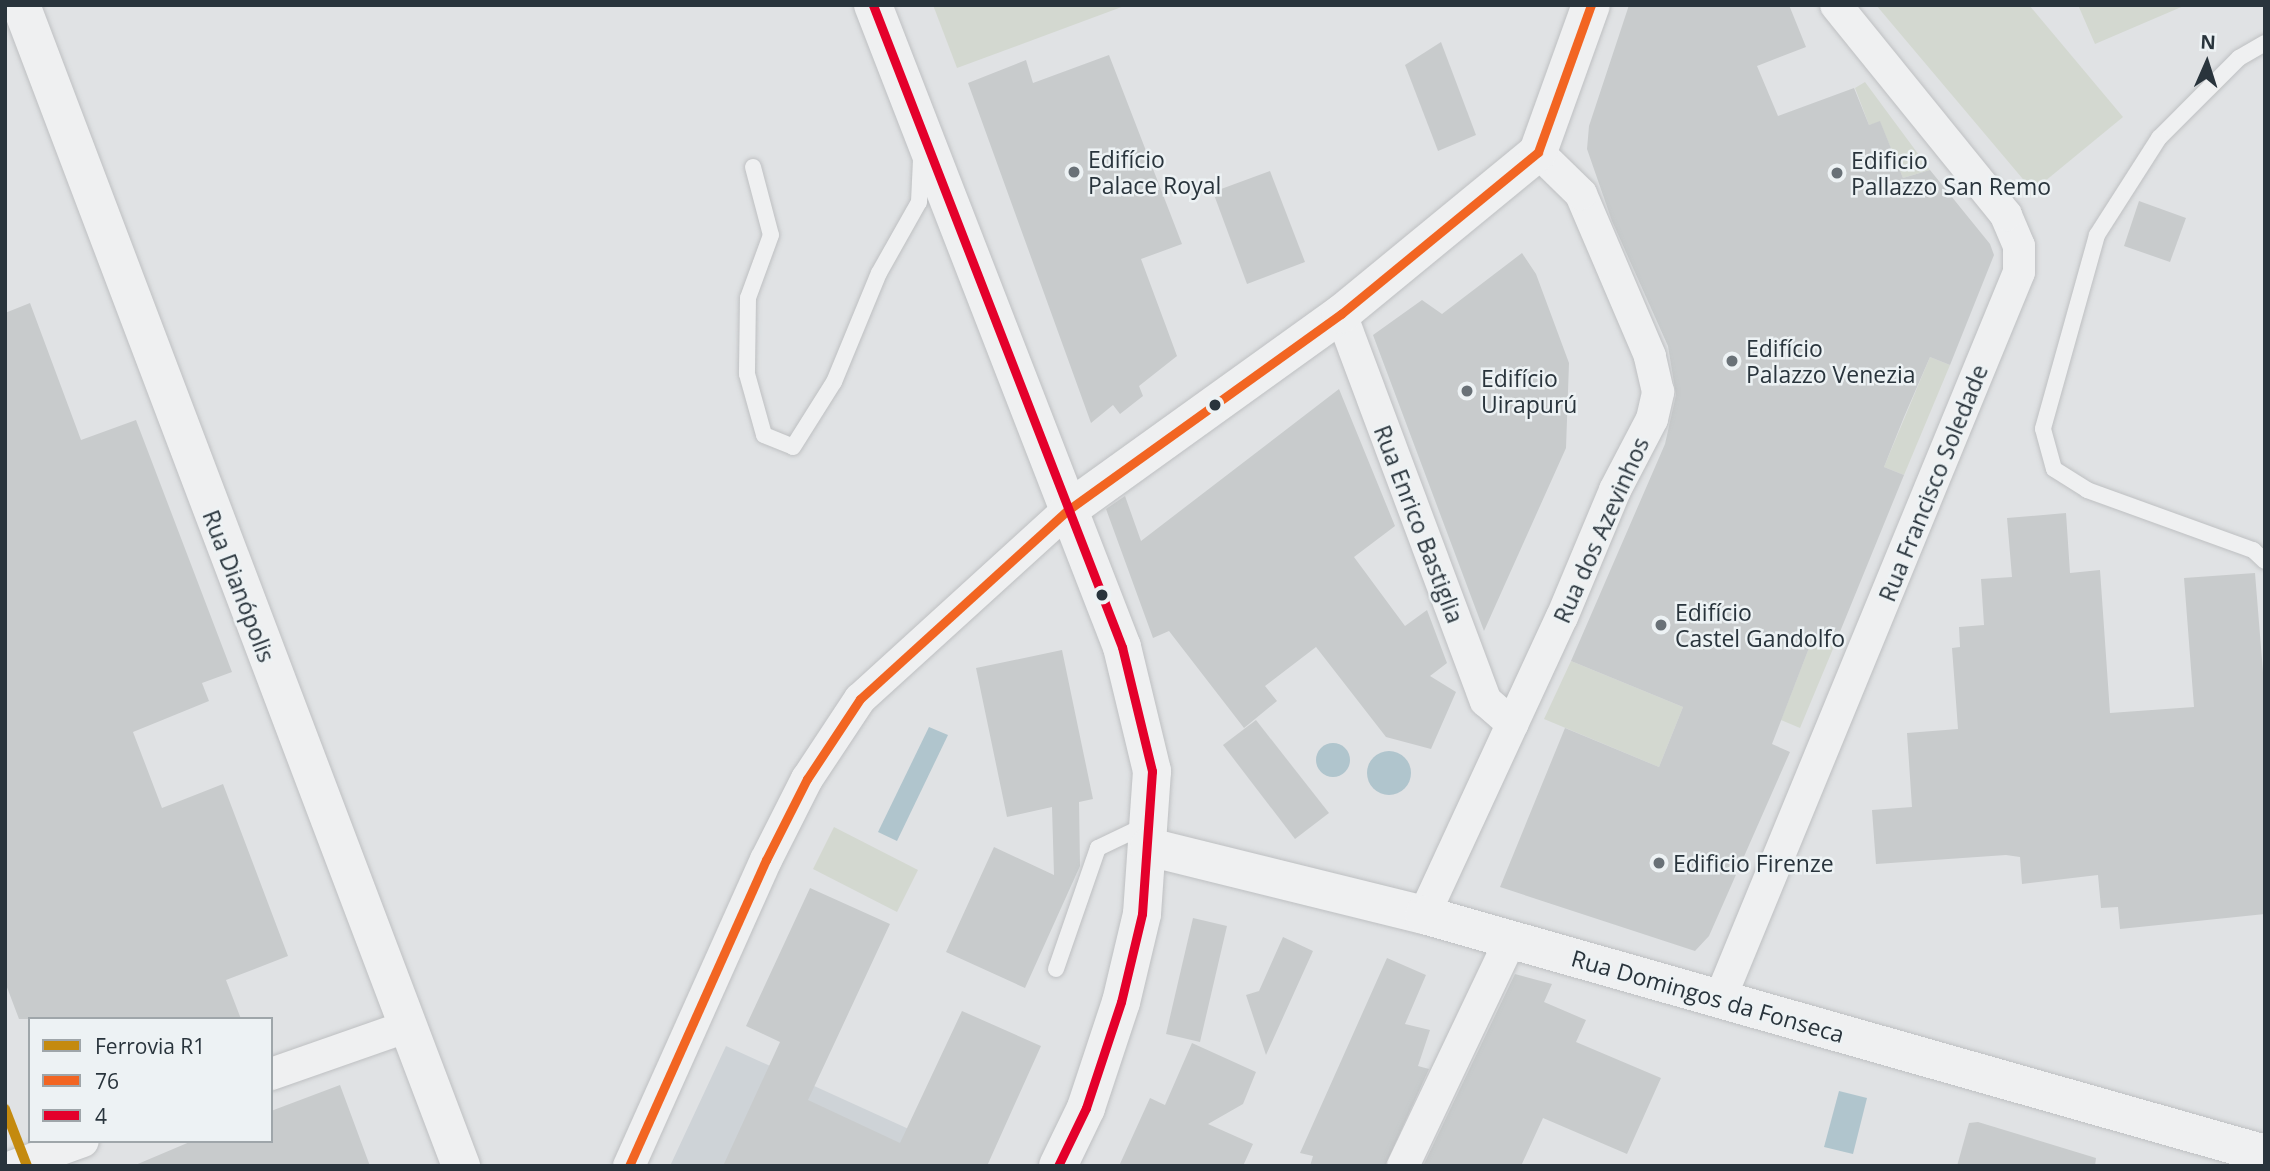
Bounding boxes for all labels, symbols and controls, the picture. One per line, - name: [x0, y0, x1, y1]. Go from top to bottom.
- north arrow: [2172, 28, 2242, 98]
- text: N: [2200, 29, 2216, 55]
- place label: Edifício Palace Royal: [1088, 145, 1221, 199]
- place label: Edificio Pallazzo San Remo: [1851, 146, 2051, 200]
- marker: Edifício Palace Royal: [1066, 164, 1082, 180]
- marker: Edificio Pallazzo San Remo: [1829, 165, 1845, 181]
- place label: Edifício Palazzo Venezia: [1746, 334, 1916, 388]
- marker: Edifício Palazzo Venezia: [1724, 353, 1740, 369]
- street label: Rua Francisco Soledade: [1873, 361, 1993, 605]
- place label: Edifício Uirapurú: [1481, 364, 1577, 418]
- marker: Edifício Uirapurú: [1459, 383, 1475, 399]
- unlabelled marker: [1208, 398, 1222, 412]
- street label: Rua Enrico Bastiglia: [1369, 421, 1469, 627]
- street label: Rua dos Azevinhos: [1548, 433, 1654, 627]
- street label: Rua Dianópolis: [197, 506, 281, 666]
- unlabelled marker: [1095, 588, 1109, 602]
- place label: Edifício Castel Gandolfo: [1675, 598, 1845, 652]
- marker: Edifício Castel Gandolfo: [1653, 617, 1669, 633]
- place label: Edificio Firenze: [1673, 849, 1834, 877]
- marker: Edificio Firenze: [1651, 855, 1667, 871]
- street label: Rua Domingos da Fonseca: [1568, 944, 1848, 1048]
- legend: [28, 1017, 273, 1143]
- text: Ferrovia R1: [95, 1032, 205, 1060]
- text: 76: [95, 1067, 119, 1095]
- text: 4: [95, 1102, 107, 1130]

